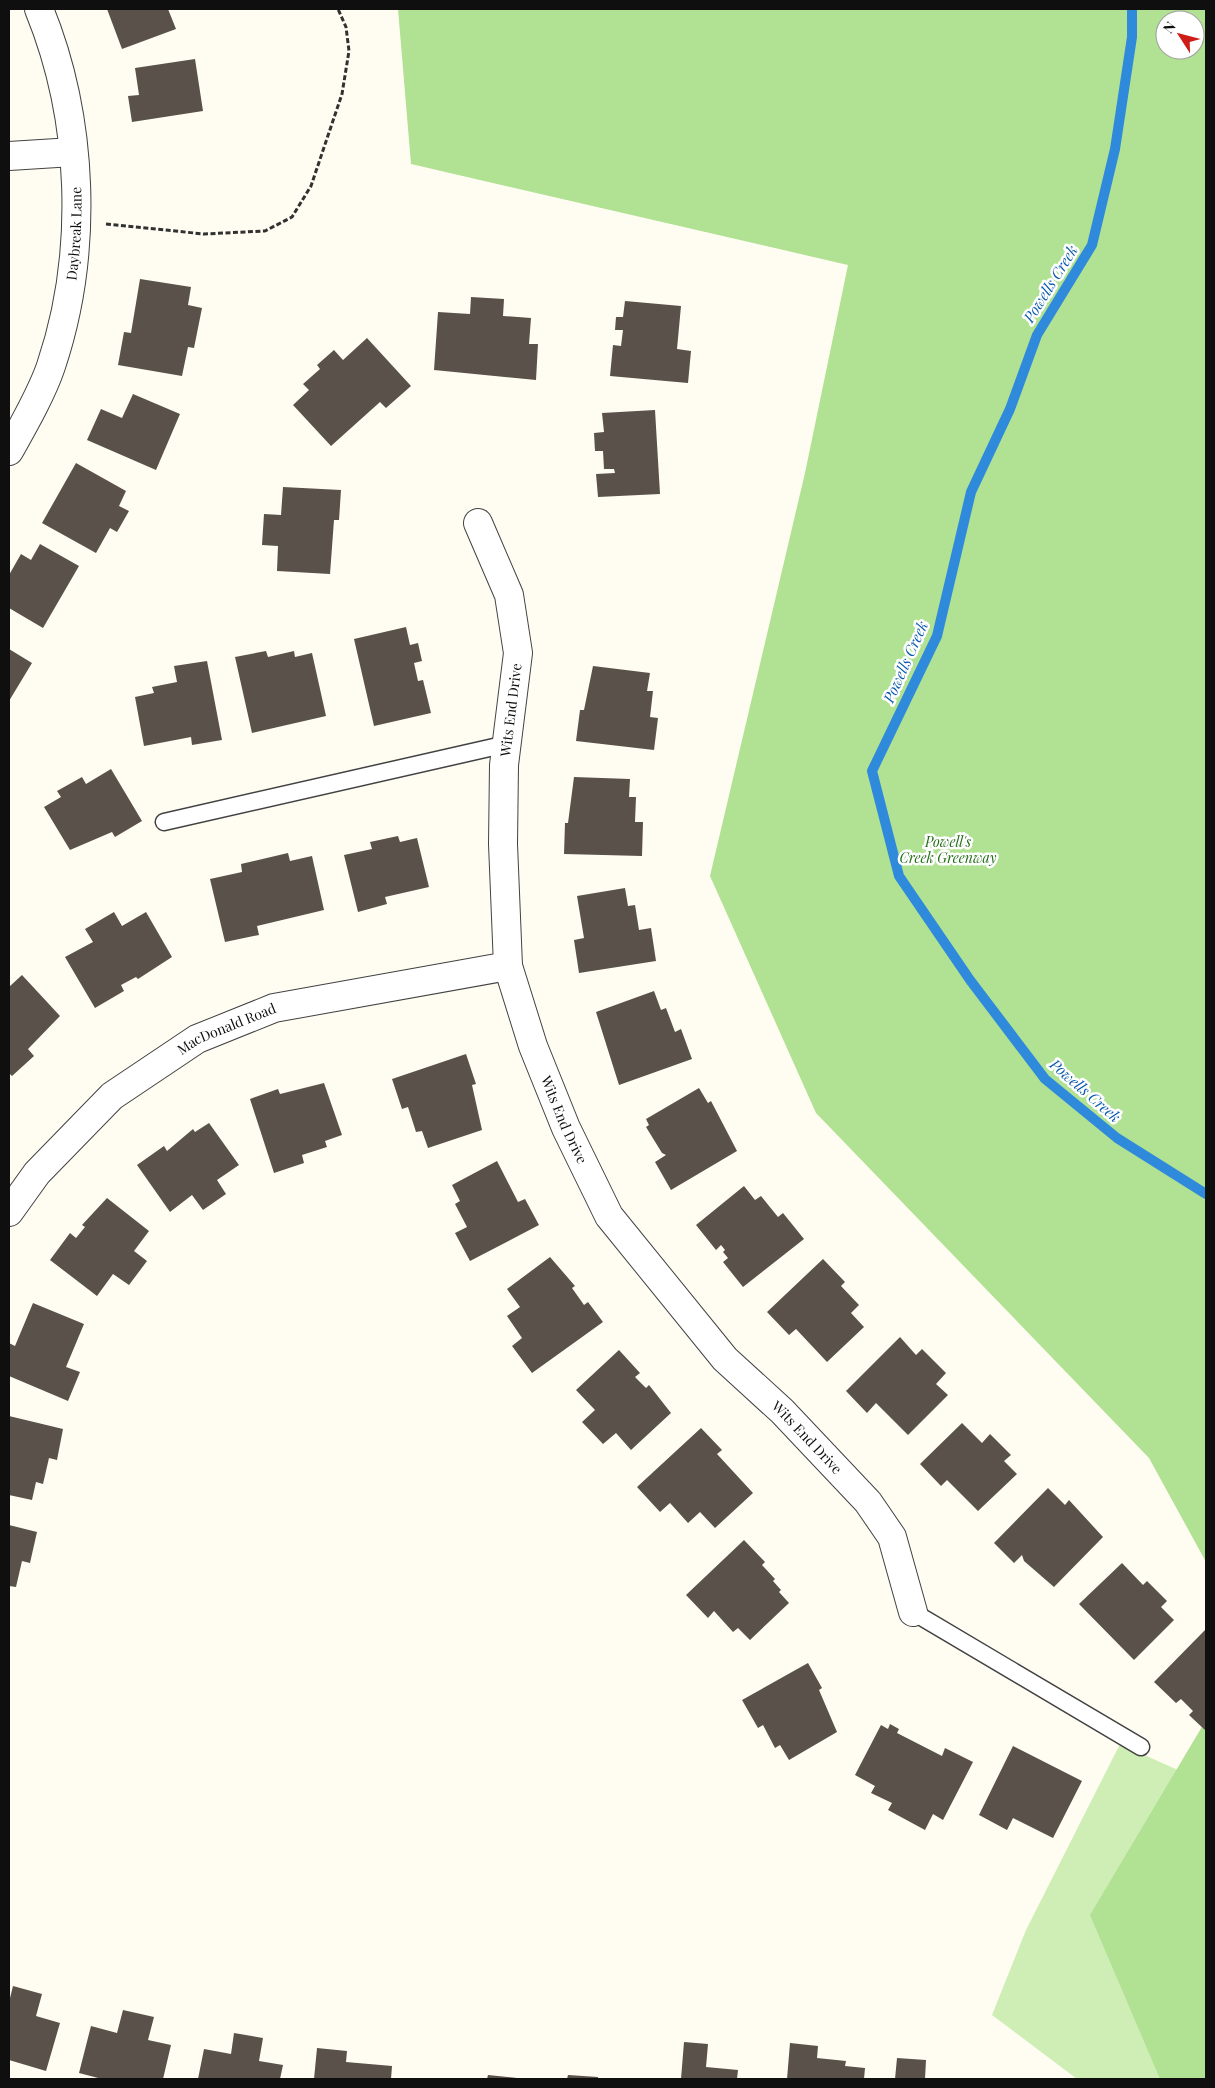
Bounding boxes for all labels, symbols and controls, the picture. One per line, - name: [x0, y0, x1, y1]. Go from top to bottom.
- north arrow: [1155, 10, 1205, 60]
- text: N: [1158, 17, 1180, 37]
- street label: Daybreak Lane: [61, 187, 85, 281]
- water label: Powells Creek: [1018, 241, 1082, 327]
- water label: Powells Creek: [878, 617, 932, 706]
- street label: Wits End Drive: [495, 662, 526, 759]
- park label: Powell's Creek Greenway: [899, 832, 997, 867]
- street label: MacDonald Road: [173, 998, 279, 1059]
- water label: Powells Creek: [1045, 1053, 1125, 1127]
- street label: Wits End Drive: [537, 1072, 592, 1167]
- street label: Wits End Drive: [767, 1396, 847, 1478]

